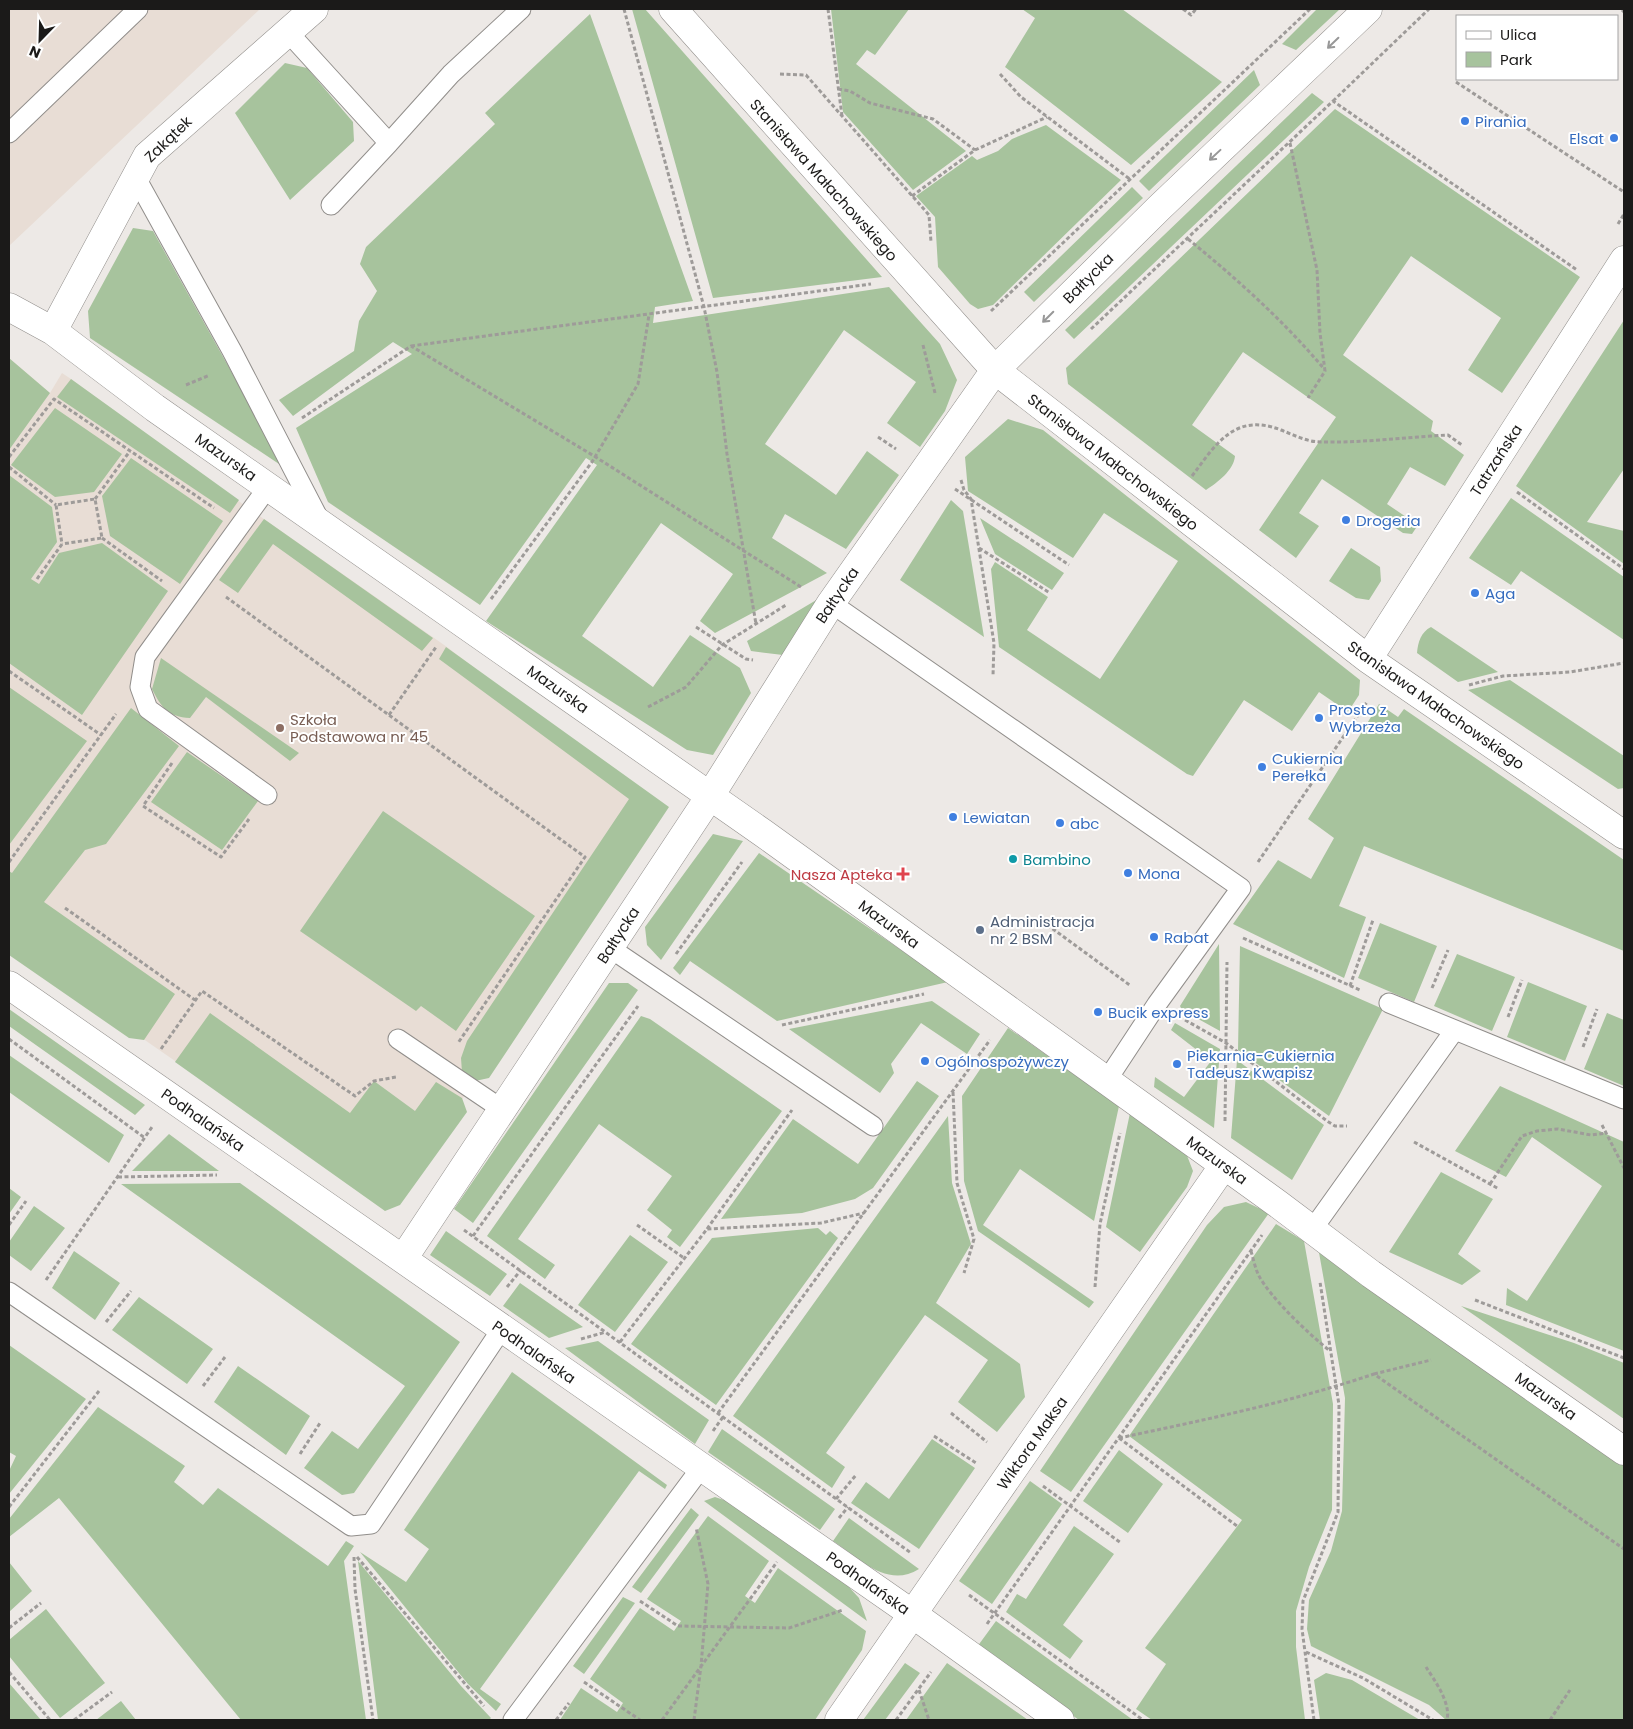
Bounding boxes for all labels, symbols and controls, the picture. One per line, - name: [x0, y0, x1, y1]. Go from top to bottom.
- north arrow: [15, 15, 65, 65]
- legend: [1456, 15, 1618, 80]
- text: Ulica: [1500, 24, 1537, 45]
- one-way arrow: [1326, 37, 1339, 49]
- text: N: [26, 41, 44, 63]
- text: Park: [1500, 49, 1532, 70]
- street label: Stanisława Małachowskiego: [745, 94, 903, 266]
- street label: Zakątek: [140, 111, 197, 167]
- place label: Pirania: [1475, 111, 1527, 132]
- marker: Pirania: [1459, 115, 1471, 127]
- place label: Elsat: [1569, 128, 1604, 149]
- marker: Elsat: [1608, 132, 1620, 144]
- one-way arrow: [1209, 149, 1221, 161]
- street label: Bałtycka: [1058, 248, 1118, 308]
- one-way arrow: [1042, 311, 1055, 323]
- street label: Stanisława Małachowskiego: [1023, 389, 1203, 535]
- street label: Tatrzańska: [1465, 420, 1527, 500]
- street label: Mazurska: [191, 428, 261, 486]
- place label: Drogeria: [1356, 510, 1421, 531]
- marker: Drogeria: [1340, 514, 1352, 526]
- street label: Bałtycka: [810, 563, 864, 627]
- place label: Aga: [1485, 583, 1515, 604]
- marker: Aga: [1469, 587, 1481, 599]
- street label: Stanisława Małachowskiego: [1343, 636, 1529, 774]
- street label: Mazurska: [523, 660, 593, 718]
- place label: Prosto z Wybrzeża: [1329, 699, 1401, 737]
- place label: Szkoła Podstawowa nr 45: [290, 709, 428, 747]
- marker: Prosto z Wybrzeża: [1313, 712, 1325, 724]
- marker: Szkoła Podstawowa nr 45: [274, 722, 286, 734]
- place label: Cukiernia Perełka: [1272, 748, 1343, 786]
- marker: Cukiernia Perełka: [1256, 761, 1268, 773]
- place label: Lewiatan: [963, 807, 1030, 828]
- marker: Lewiatan: [947, 811, 959, 823]
- place label: abc: [1070, 813, 1099, 834]
- marker: abc: [1054, 817, 1066, 829]
- place label: Bambino: [1023, 849, 1091, 870]
- marker: Bambino: [1007, 853, 1019, 865]
- place label: Mona: [1138, 863, 1180, 884]
- place label: Nasza Apteka: [791, 864, 893, 885]
- marker: Mona: [1122, 867, 1134, 879]
- marker: Nasza Apteka: [897, 868, 909, 880]
- street label: Mazurska: [854, 895, 924, 953]
- street label: Bałtycka: [592, 902, 644, 968]
- place label: Administracja nr 2 BSM: [990, 911, 1095, 949]
- marker: Administracja nr 2 BSM: [974, 924, 986, 936]
- place label: Rabat: [1164, 927, 1209, 948]
- marker: Rabat: [1148, 931, 1160, 943]
- place label: Bucik express: [1108, 1002, 1209, 1023]
- marker: Bucik express: [1092, 1006, 1104, 1018]
- place label: Piekarnia-Cukiernia Tadeusz Kwapisz: [1187, 1045, 1335, 1083]
- place label: Ogólnospożywczy: [935, 1051, 1069, 1072]
- marker: Ogólnospożywczy: [919, 1055, 931, 1067]
- marker: Piekarnia-Cukiernia Tadeusz Kwapisz: [1171, 1058, 1183, 1070]
- street label: Podhalańska: [157, 1083, 249, 1157]
- street label: Mazurska: [1182, 1131, 1252, 1189]
- street label: Podhalańska: [488, 1315, 580, 1389]
- street label: Mazurska: [1511, 1367, 1581, 1425]
- street label: Wiktora Maksa: [992, 1392, 1072, 1494]
- street label: Podhalańska: [822, 1546, 914, 1620]

